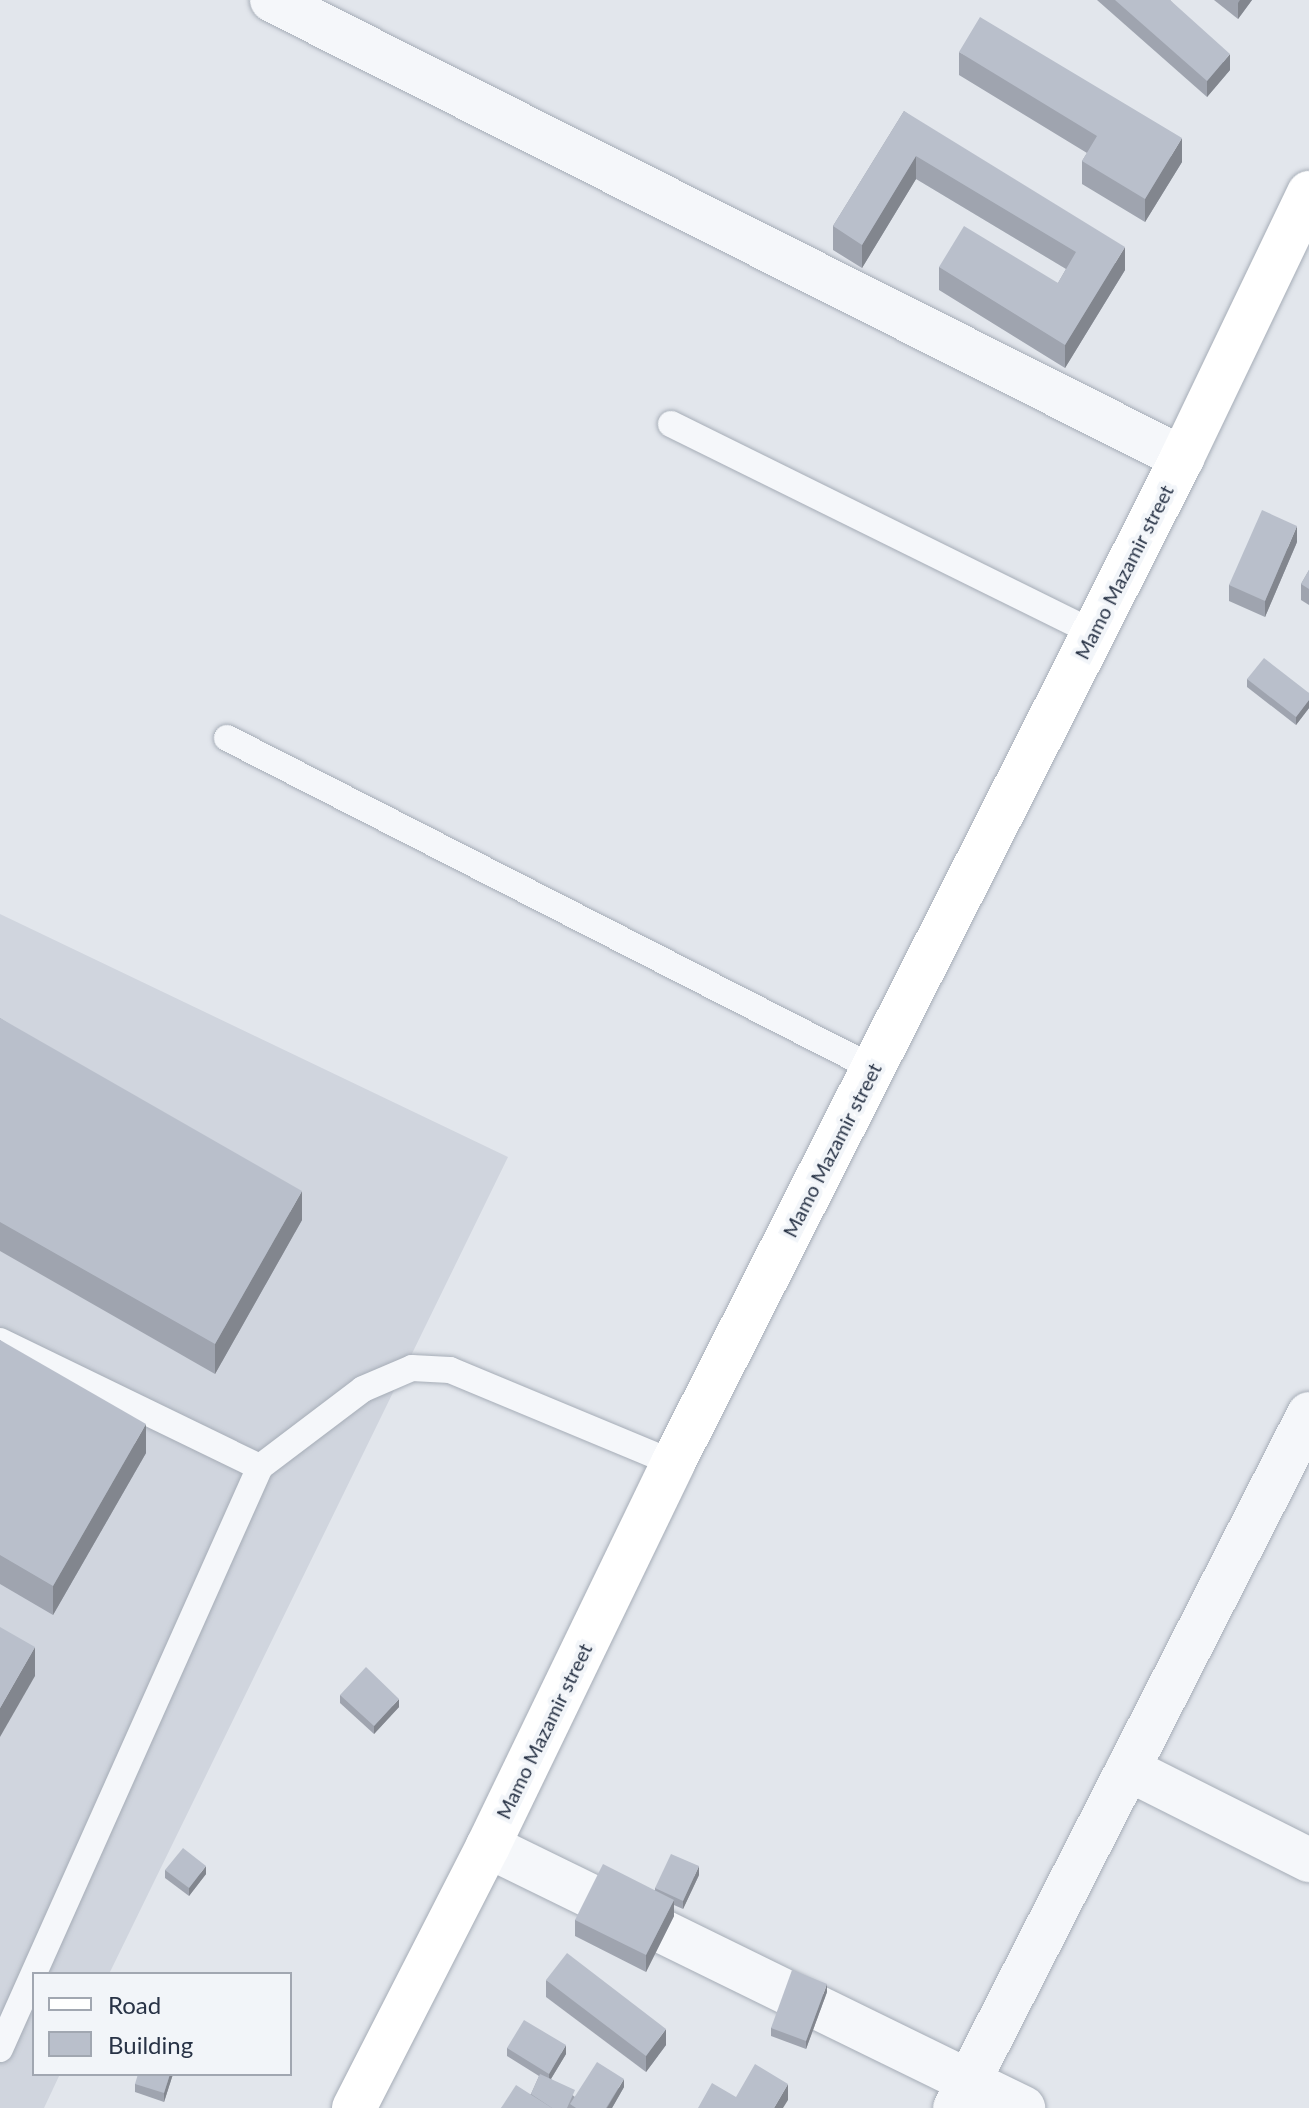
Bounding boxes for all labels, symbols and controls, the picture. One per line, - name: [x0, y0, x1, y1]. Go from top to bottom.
- street label: Mamo Mazamir street: [1070, 481, 1178, 663]
- street label: Mamo Mazamir street: [778, 1059, 886, 1241]
- street label: Mamo Mazamir street: [491, 1639, 597, 1823]
- legend: [32, 1972, 292, 2076]
- text: Road: [108, 1990, 161, 2019]
- text: Building: [108, 2030, 193, 2059]

